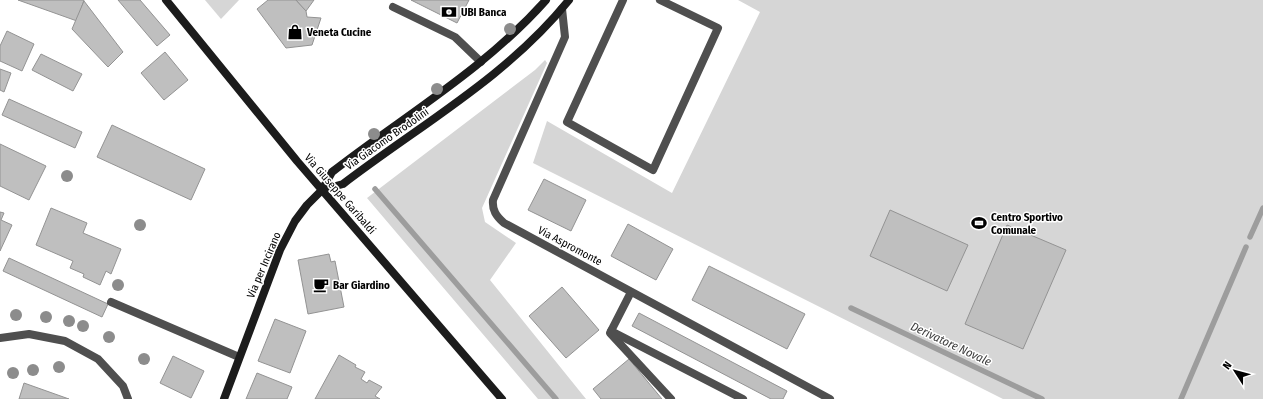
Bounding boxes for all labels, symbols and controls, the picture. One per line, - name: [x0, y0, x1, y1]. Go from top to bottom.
- bank icon: UBI Banca: [440, 3, 458, 21]
- place label: UBI Banca: [461, 6, 507, 19]
- shop icon: Veneta Cucine: [286, 23, 304, 41]
- place label: Veneta Cucine: [306, 26, 372, 39]
- street label: Via Giacomo Brodolini: [343, 105, 432, 173]
- street label: Via Giuseppe Garibaldi: [302, 151, 378, 237]
- place label: Centro Sportivo Comunale: [991, 211, 1063, 237]
- sports icon: Centro Sportivo Comunale: [970, 214, 988, 232]
- street label: Via Aspromonte: [536, 224, 604, 268]
- street label: Via per Incirano: [244, 230, 284, 300]
- cafe icon: Bar Giardino: [312, 276, 330, 294]
- place label: Bar Giardino: [333, 279, 390, 292]
- water label: Derivatore Novale: [908, 319, 994, 369]
- north arrow: [1215, 351, 1255, 391]
- text: N: [1220, 359, 1235, 372]

